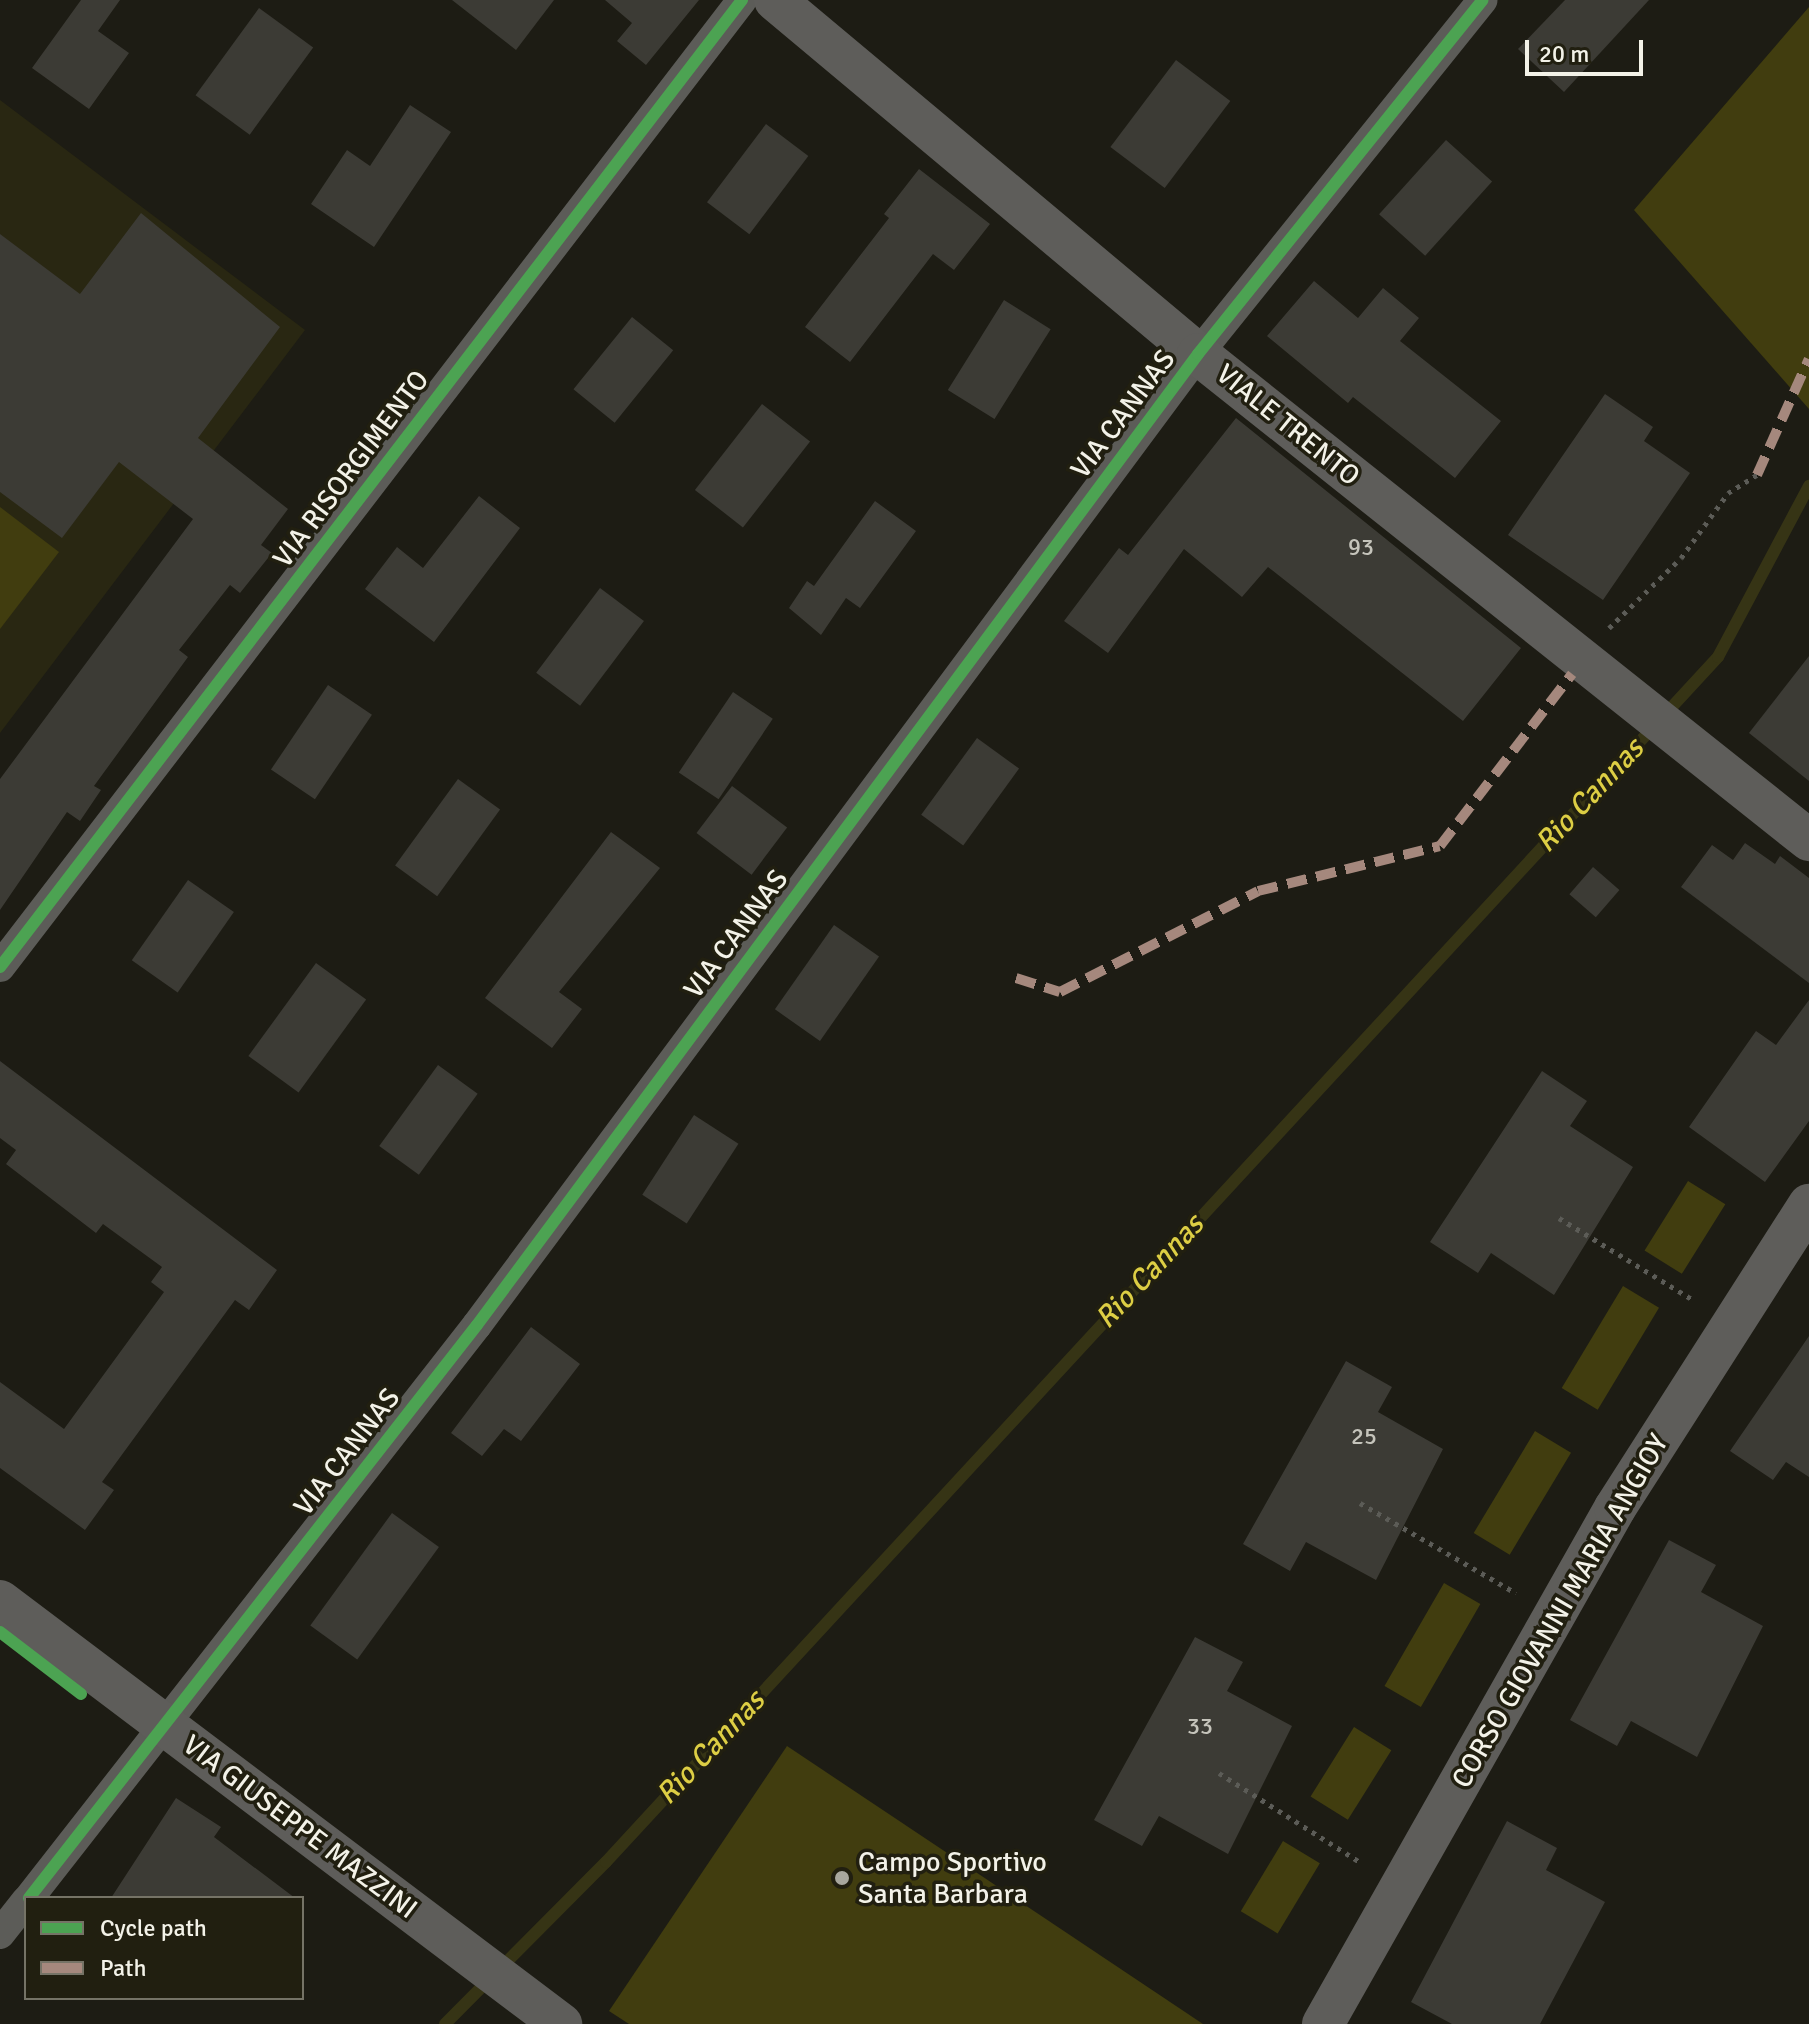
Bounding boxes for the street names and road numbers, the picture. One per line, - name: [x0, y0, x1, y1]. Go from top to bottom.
- street label: VIA CANNAS: [1064, 343, 1182, 485]
- street label: VIALE TRENTO: [1210, 357, 1366, 493]
- street label: VIA RISORGIMENTO: [266, 364, 436, 574]
- street label: VIA CANNAS: [677, 863, 795, 1005]
- street label: VIA CANNAS: [287, 1382, 407, 1522]
- street label: CORSO GIOVANNI MARIA ANGIOY: [1445, 1428, 1675, 1794]
- street label: VIA GIUSEPPE MAZZINI: [176, 1728, 424, 1926]

